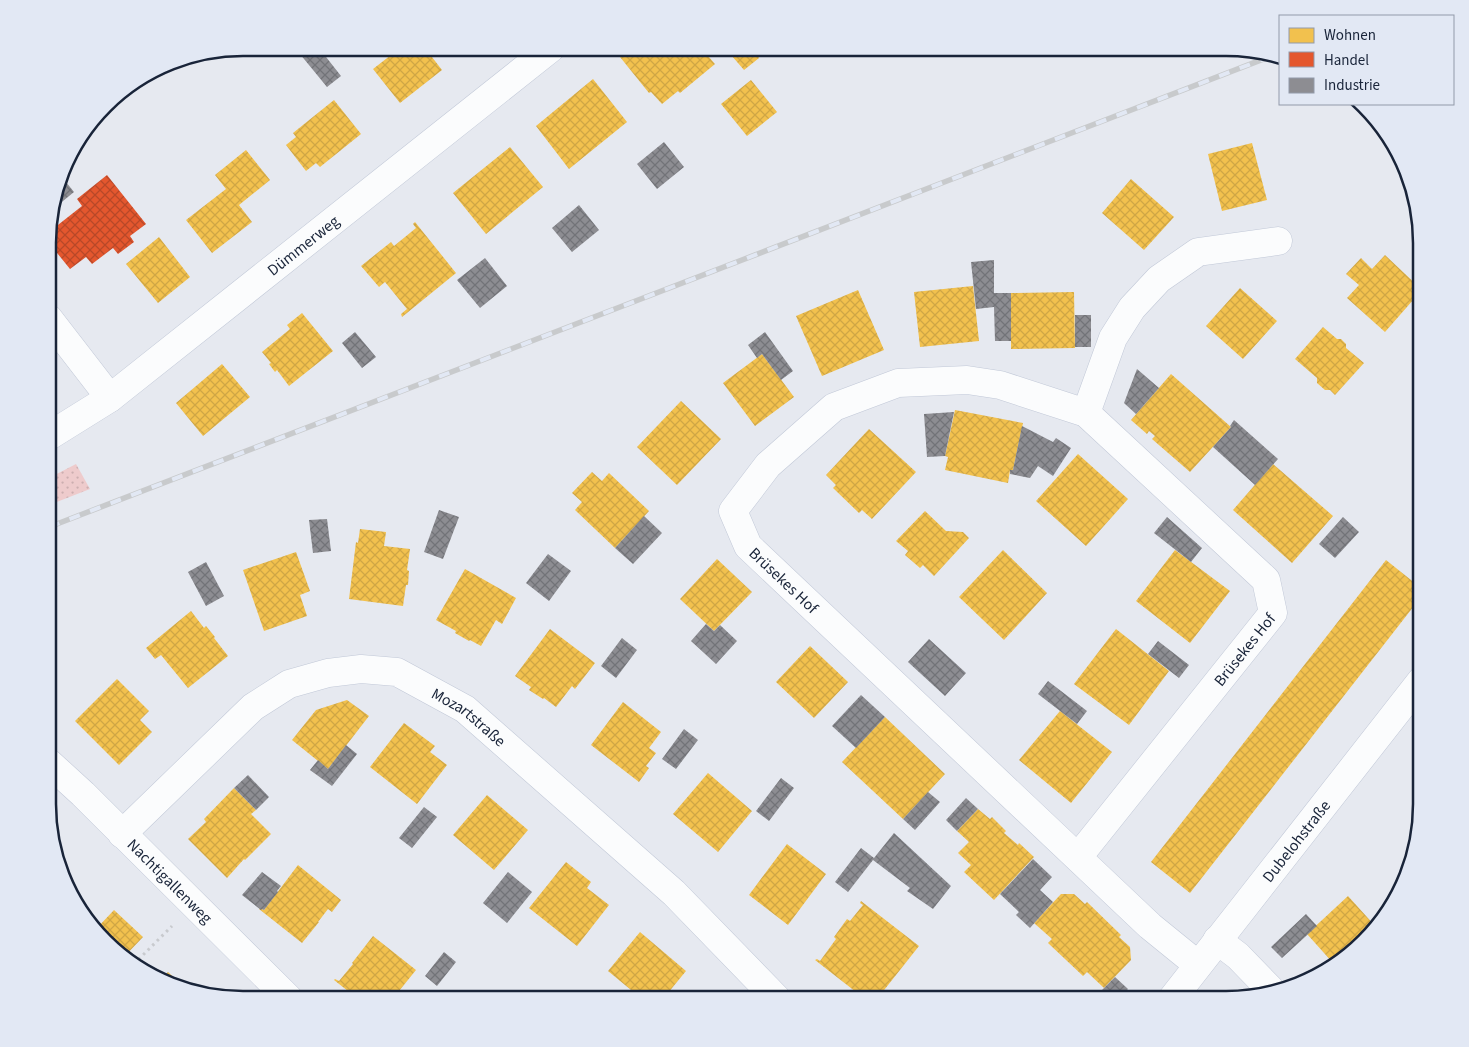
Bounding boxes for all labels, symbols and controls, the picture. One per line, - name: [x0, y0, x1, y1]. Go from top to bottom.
- legend: [1279, 15, 1454, 105]
- text: Wohnen: [1324, 25, 1376, 46]
- text: Handel: [1324, 50, 1369, 71]
- text: Industrie: [1324, 75, 1380, 96]
- street label: Dümmerweg: [263, 210, 344, 281]
- street label: Brüsekes Hof: [744, 543, 824, 620]
- street label: Brüsekes Hof: [1209, 608, 1282, 691]
- street label: Mozartstraße: [427, 683, 510, 752]
- street label: Dubelohstraße: [1257, 796, 1336, 887]
- street label: Nachtigallenweg: [122, 834, 217, 929]

